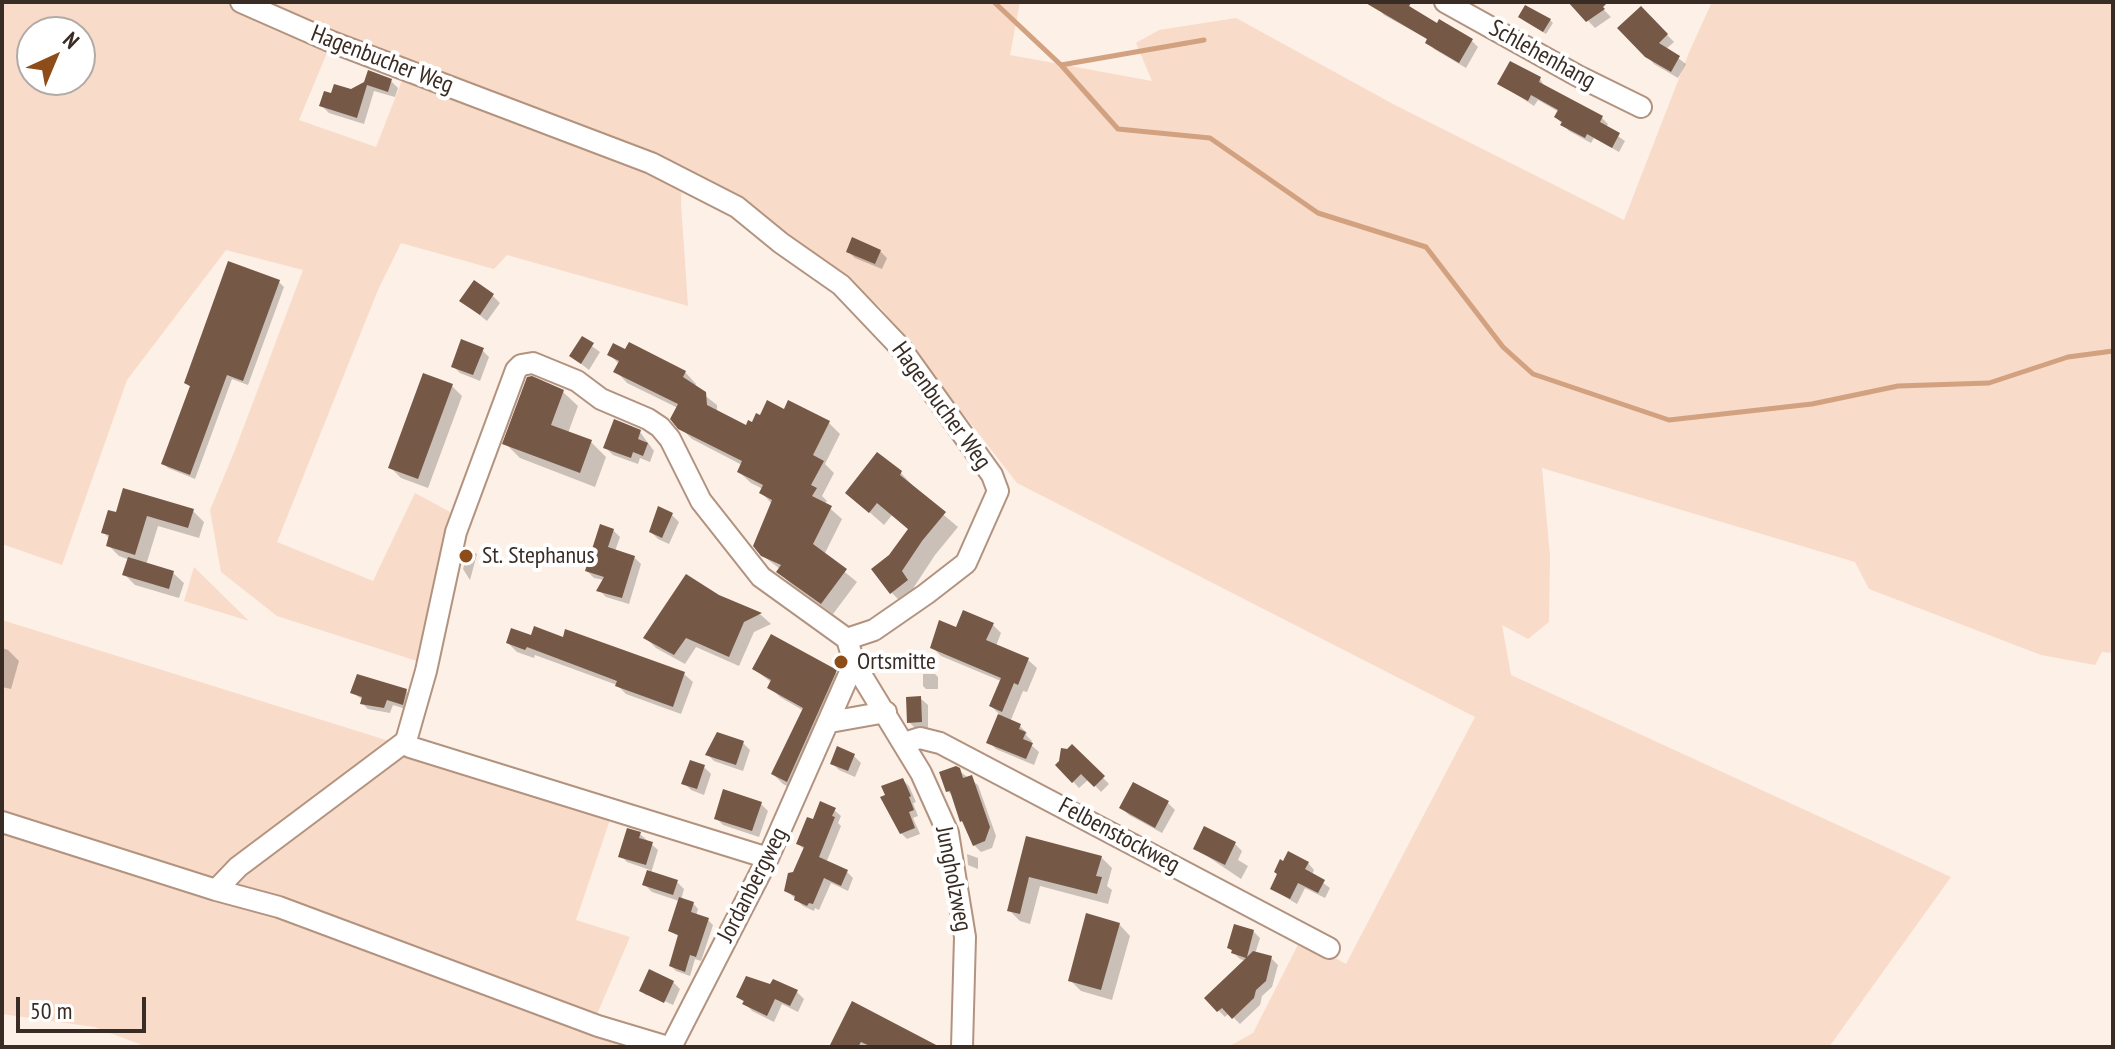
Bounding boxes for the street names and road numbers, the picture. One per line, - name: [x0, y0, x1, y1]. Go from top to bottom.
- street label: Schlehenhang: [1484, 14, 1600, 96]
- street label: Hagenbucher Weg: [307, 20, 457, 100]
- street label: Hagenbucher Weg: [885, 337, 997, 475]
- street label: Felbenstockweg: [1053, 792, 1185, 880]
- street label: Jordanbergweg: [712, 823, 794, 947]
- street label: Jungholzweg: [929, 824, 977, 934]

